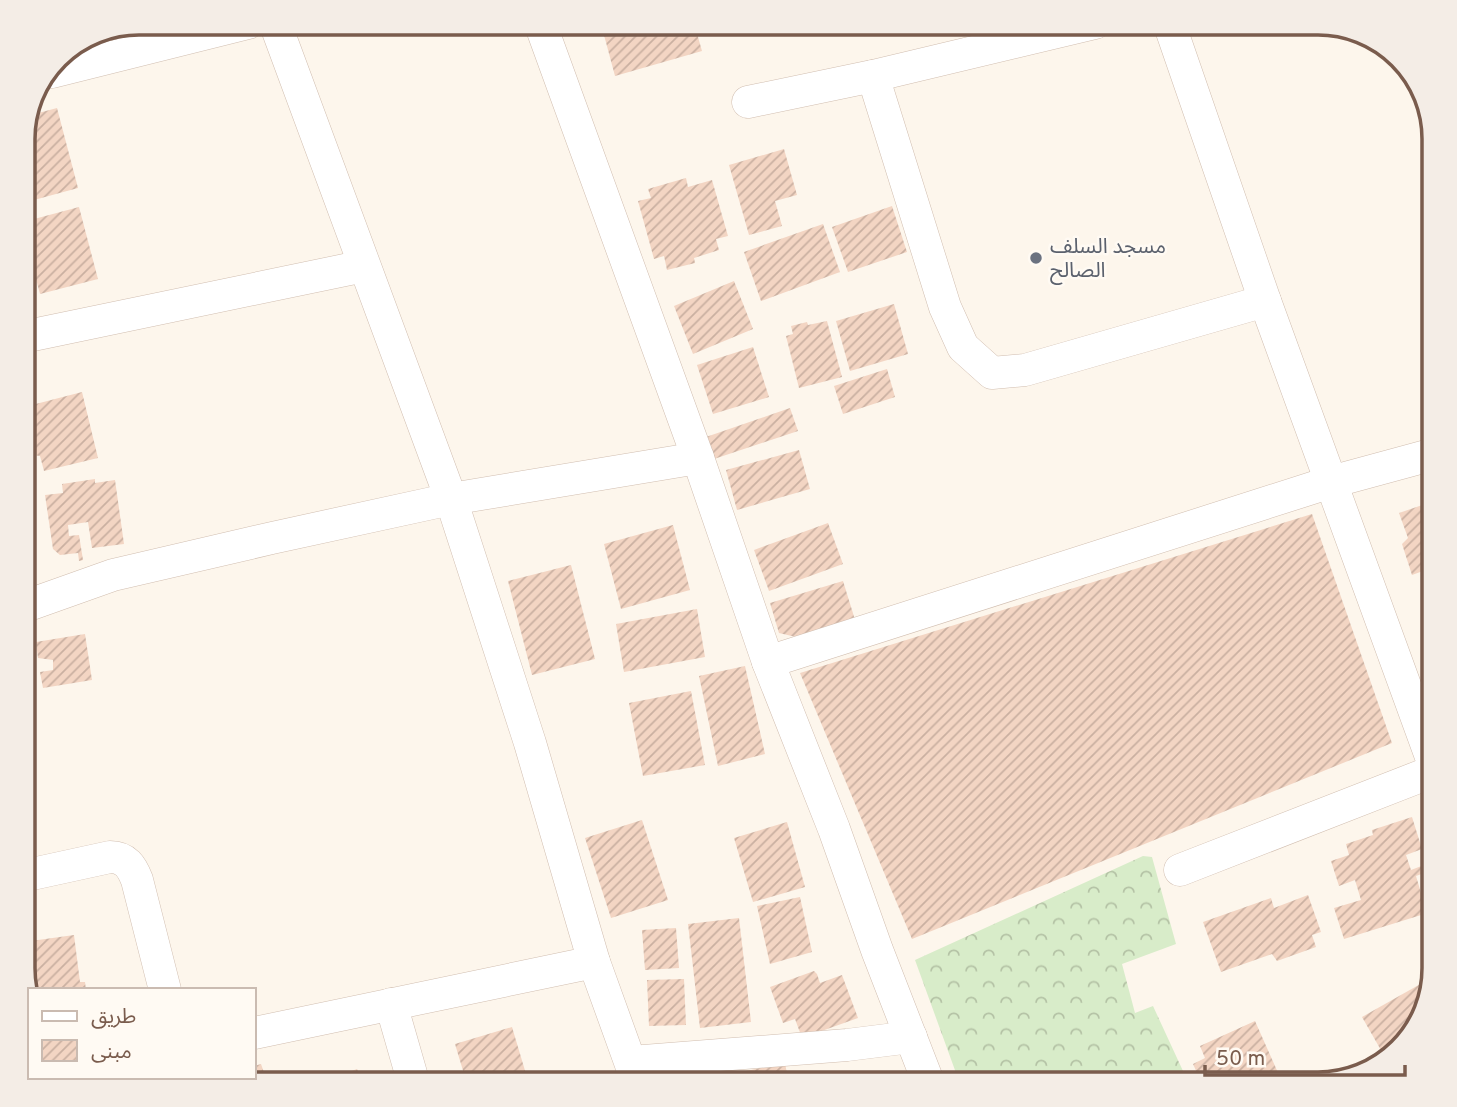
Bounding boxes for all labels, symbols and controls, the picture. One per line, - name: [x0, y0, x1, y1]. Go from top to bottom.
- place label: مسجد السلف الصالح: [1050, 234, 1166, 285]
- marker: مسجد السلف الصالح: [1028, 250, 1044, 266]
- legend: [28, 988, 256, 1079]
- text: طريق: [91, 1004, 136, 1031]
- scale bar: [1205, 1034, 1404, 1078]
- text: مبنى: [91, 1039, 132, 1066]
- text: 50 m: [1216, 1046, 1265, 1073]

